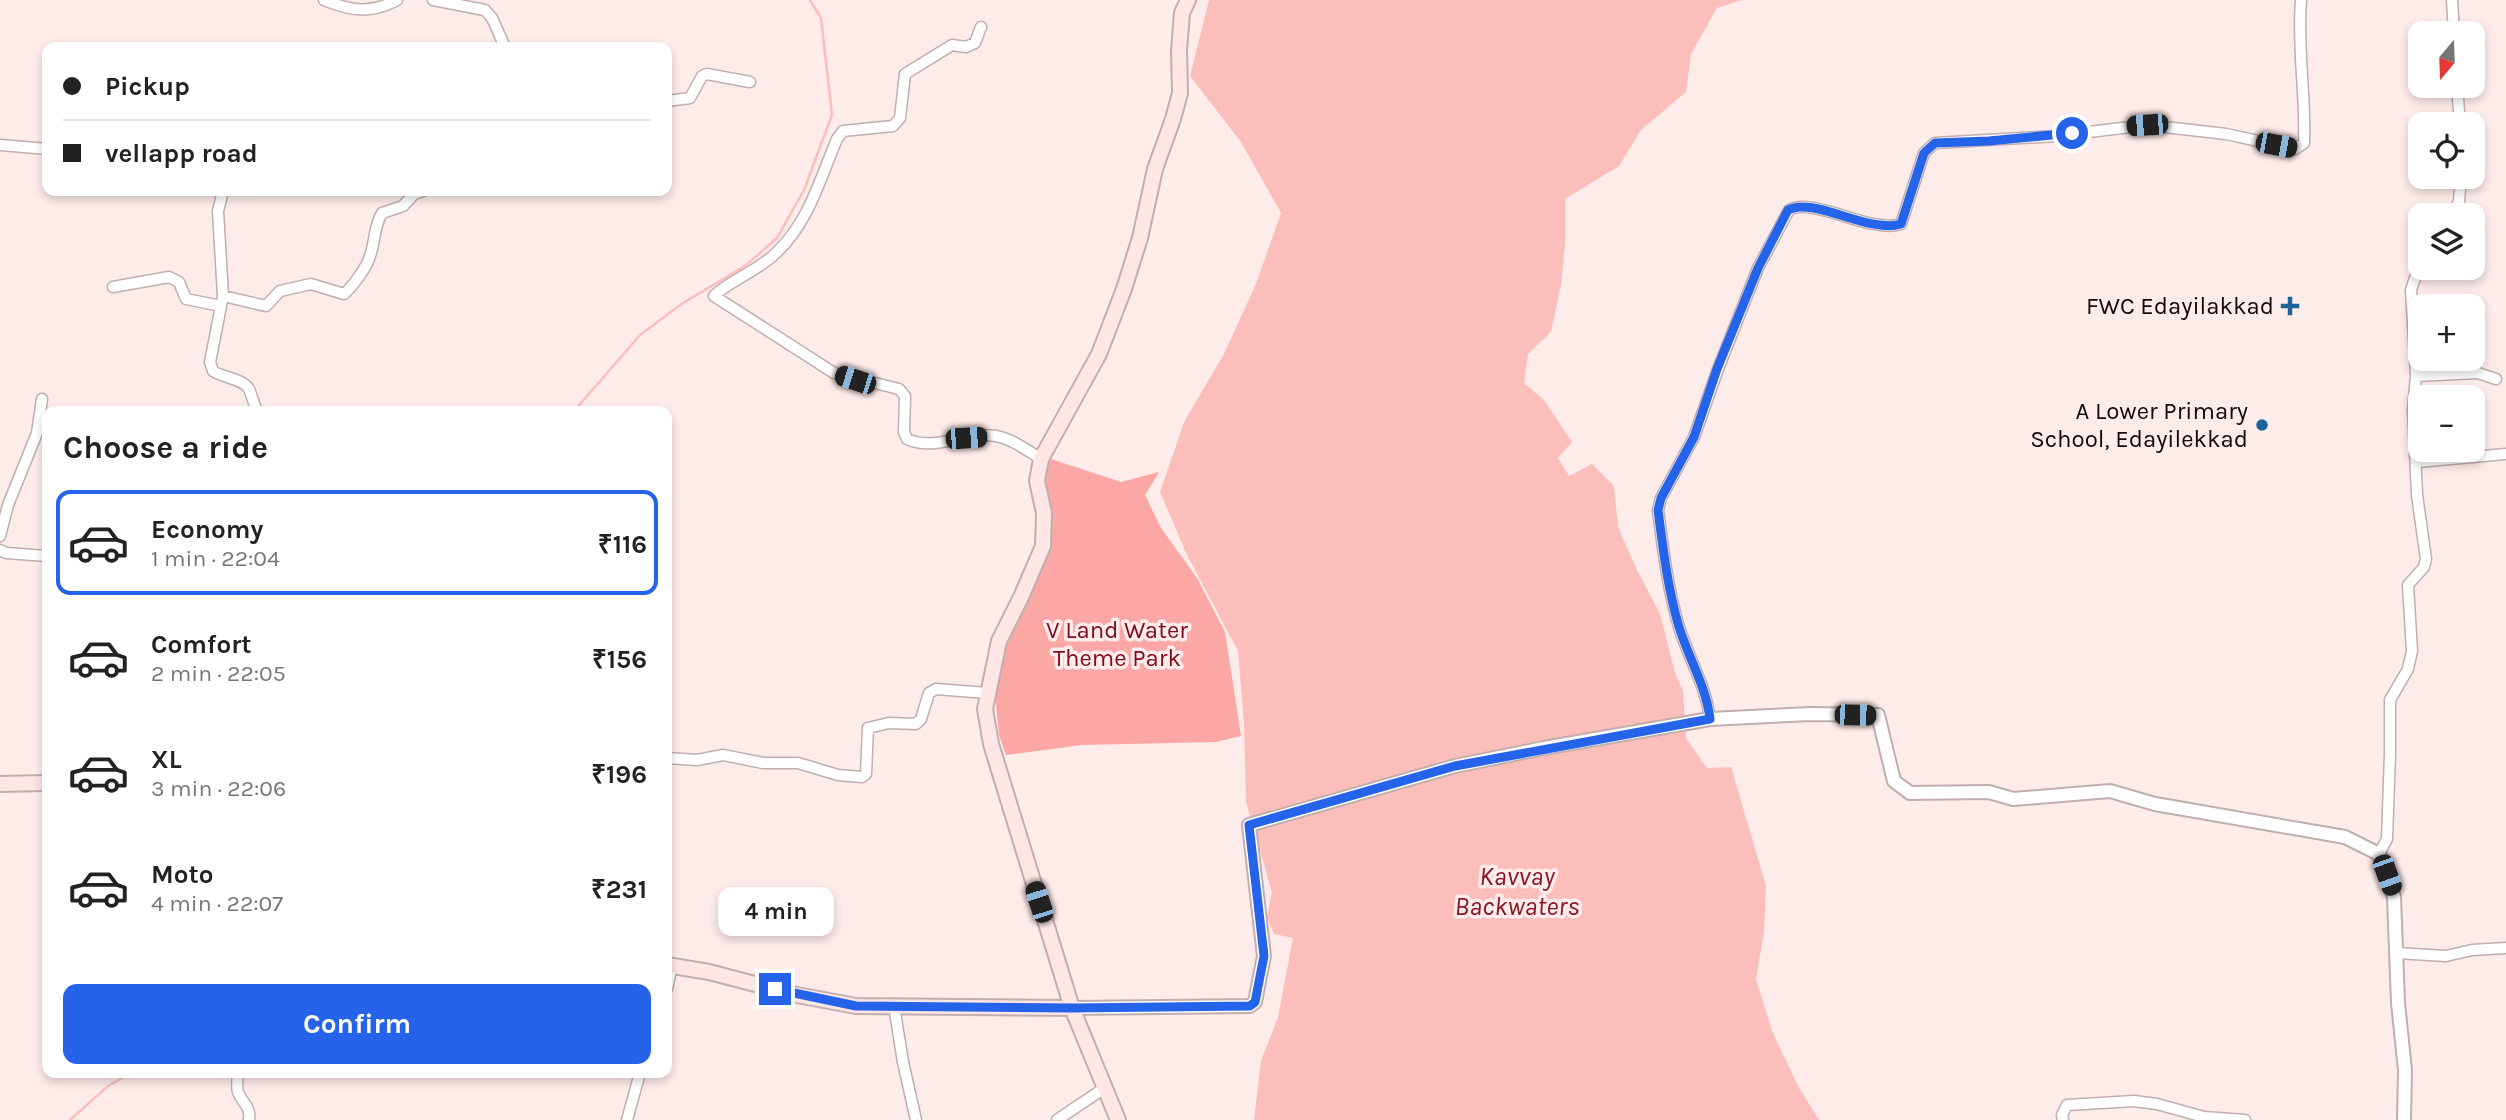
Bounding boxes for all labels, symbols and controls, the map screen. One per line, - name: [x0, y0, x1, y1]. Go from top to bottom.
- north arrow: [2408, 21, 2485, 98]
- map controls: [2408, 21, 2485, 462]
- text: Pickup: [105, 71, 190, 102]
- button: locate: [2408, 112, 2485, 189]
- car: [2126, 113, 2169, 137]
- route start: [2056, 117, 2088, 149]
- car: [2254, 131, 2299, 159]
- text: vellapp road: [105, 138, 258, 169]
- button: layers: [2408, 203, 2485, 280]
- place label: FWC Edayilakkad: [2086, 292, 2274, 320]
- button: +: [2408, 294, 2485, 371]
- marker: FWC Edayilakkad: [2280, 296, 2300, 316]
- car: [832, 364, 879, 396]
- button: −: [2408, 385, 2485, 462]
- place label: A Lower Primary School, Edayilekkad: [2030, 397, 2248, 453]
- marker: A Lower Primary School, Edayilekkad: [2254, 417, 2270, 433]
- car: [945, 426, 988, 450]
- text: Choose a ride: [63, 429, 268, 466]
- icon: car: [67, 511, 130, 574]
- text: Economy: [151, 514, 263, 545]
- text: ₹116: [598, 529, 647, 560]
- text: 1 min · 22:04: [151, 545, 280, 572]
- park label: V Land Water Theme Park: [1046, 616, 1188, 672]
- icon: car: [67, 626, 130, 689]
- text: Comfort: [151, 629, 252, 660]
- text: ₹156: [592, 644, 647, 675]
- text: 2 min · 22:05: [151, 660, 286, 687]
- car: [1834, 704, 1877, 726]
- icon: car: [67, 741, 130, 804]
- text: XL: [151, 744, 182, 775]
- text: ₹196: [591, 759, 647, 790]
- text: 3 min · 22:06: [151, 775, 286, 802]
- car: [2370, 852, 2405, 898]
- icon: car: [67, 856, 130, 919]
- text: Moto: [151, 859, 213, 890]
- water label: Kavvay Backwaters: [1454, 861, 1580, 922]
- text: ₹231: [591, 874, 647, 905]
- car: [1023, 879, 1056, 925]
- callout: 4 min: [717, 888, 833, 936]
- text: 4 min · 22:07: [151, 890, 283, 917]
- text: 4 min: [744, 898, 808, 925]
- route end: [759, 973, 791, 1005]
- button: Confirm: [63, 984, 651, 1064]

